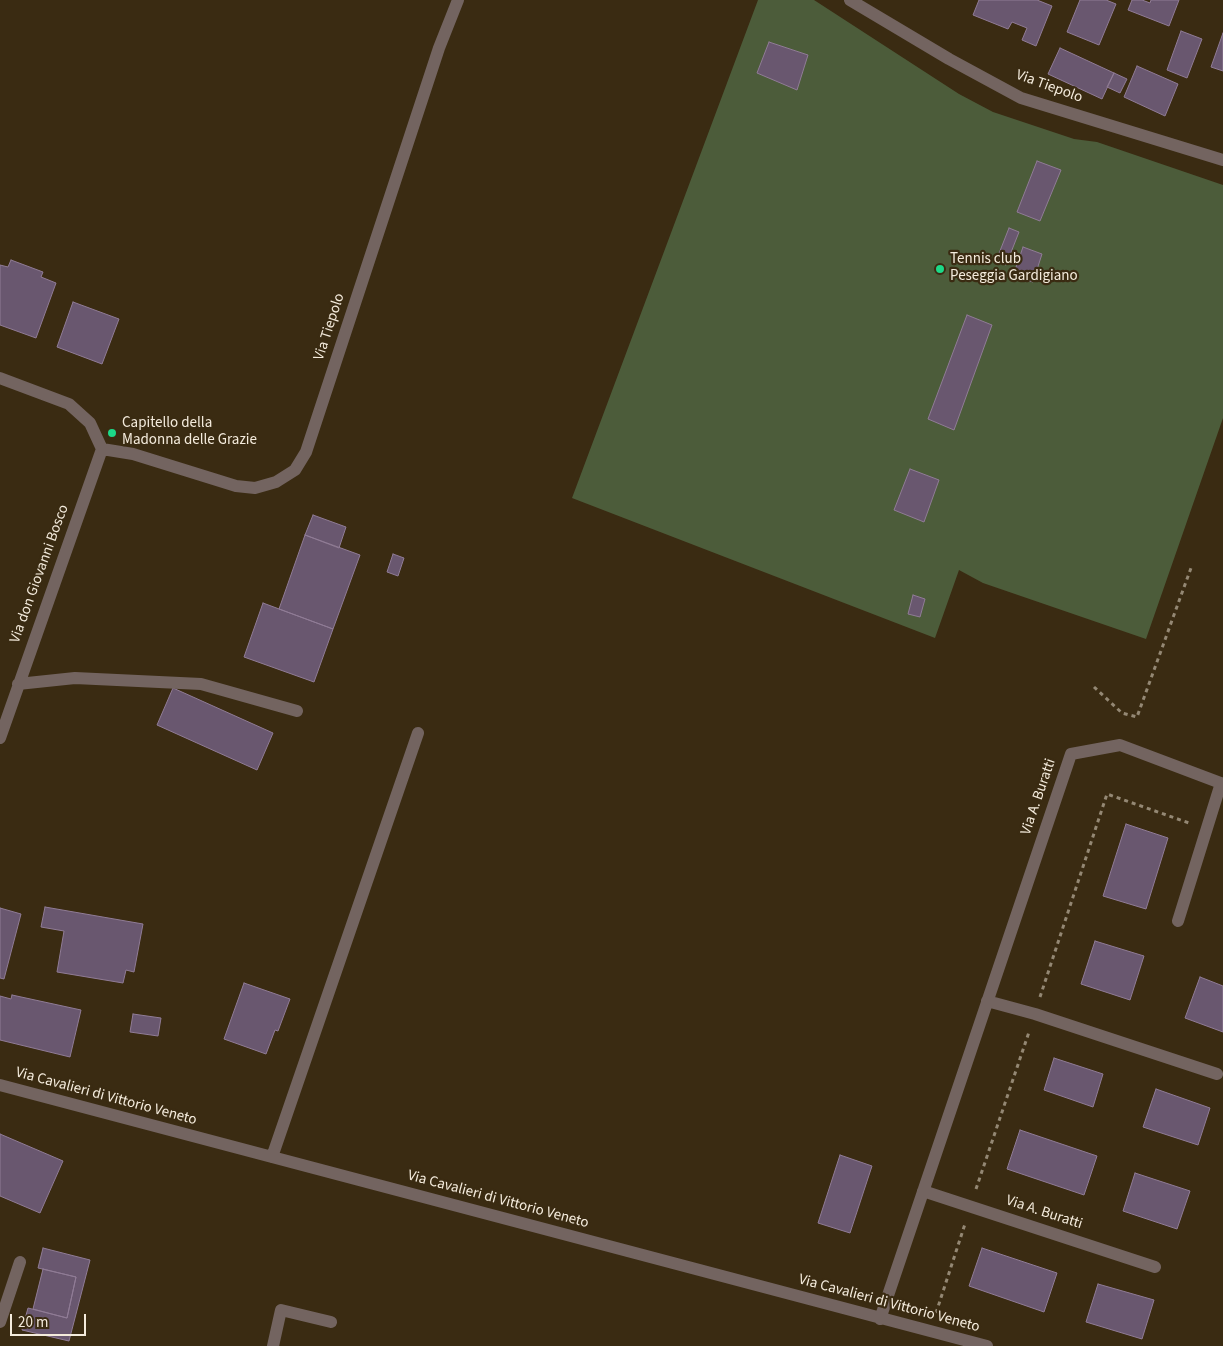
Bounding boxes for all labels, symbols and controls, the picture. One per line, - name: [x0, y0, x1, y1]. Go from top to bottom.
- street label: Via Tiepolo: [1013, 67, 1085, 107]
- place label: Tennis club Peseggia Gardigiano: [950, 251, 1078, 286]
- marker: Tennis club Peseggia Gardigiano: [934, 263, 946, 275]
- street label: Via Tiepolo: [311, 291, 349, 363]
- place label: Capitello della Madonna delle Grazie: [122, 415, 257, 450]
- marker: Capitello della Madonna delle Grazie: [106, 427, 118, 439]
- street label: Via don Giovanni Bosco: [7, 502, 73, 646]
- street label: Via A. Buratti: [1018, 756, 1060, 838]
- street label: Via Cavalieri di Vittorio Veneto: [13, 1064, 199, 1130]
- street label: Via Cavalieri di Vittorio Veneto: [405, 1167, 591, 1233]
- street label: Via A. Buratti: [1003, 1192, 1085, 1234]
- street label: Via Cavalieri di Vittorio Veneto: [796, 1271, 982, 1337]
- scale bar: [12, 1304, 89, 1336]
- text: 20 m: [18, 1312, 48, 1333]

